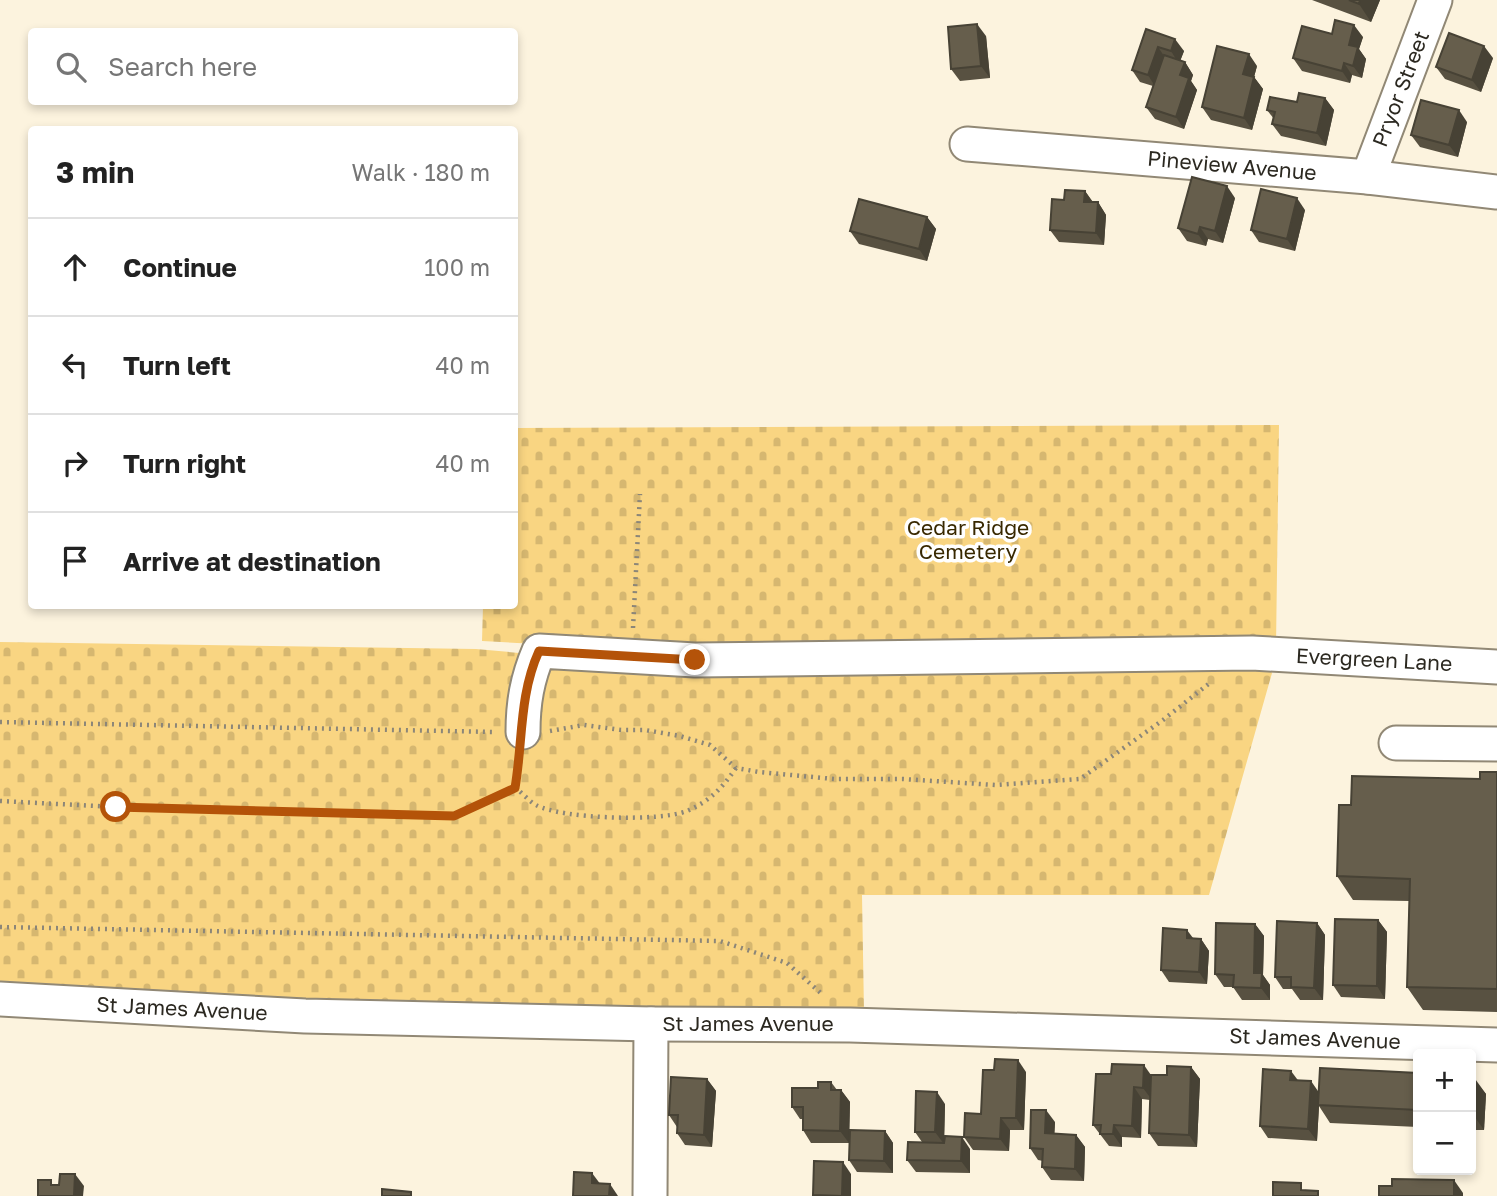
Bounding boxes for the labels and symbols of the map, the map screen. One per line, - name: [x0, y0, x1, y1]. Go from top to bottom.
- street label: Pryor Street: [1366, 27, 1434, 150]
- street label: Pineview Avenue: [1146, 145, 1318, 185]
- park label: Cedar Ridge Cemetery: [907, 514, 1029, 564]
- street label: Evergreen Lane: [1295, 642, 1453, 676]
- route end: [679, 644, 710, 675]
- route start: [100, 791, 131, 822]
- street label: St James Avenue: [96, 991, 268, 1025]
- street label: St James Avenue: [662, 1010, 834, 1036]
- street label: St James Avenue: [1229, 1022, 1401, 1054]

